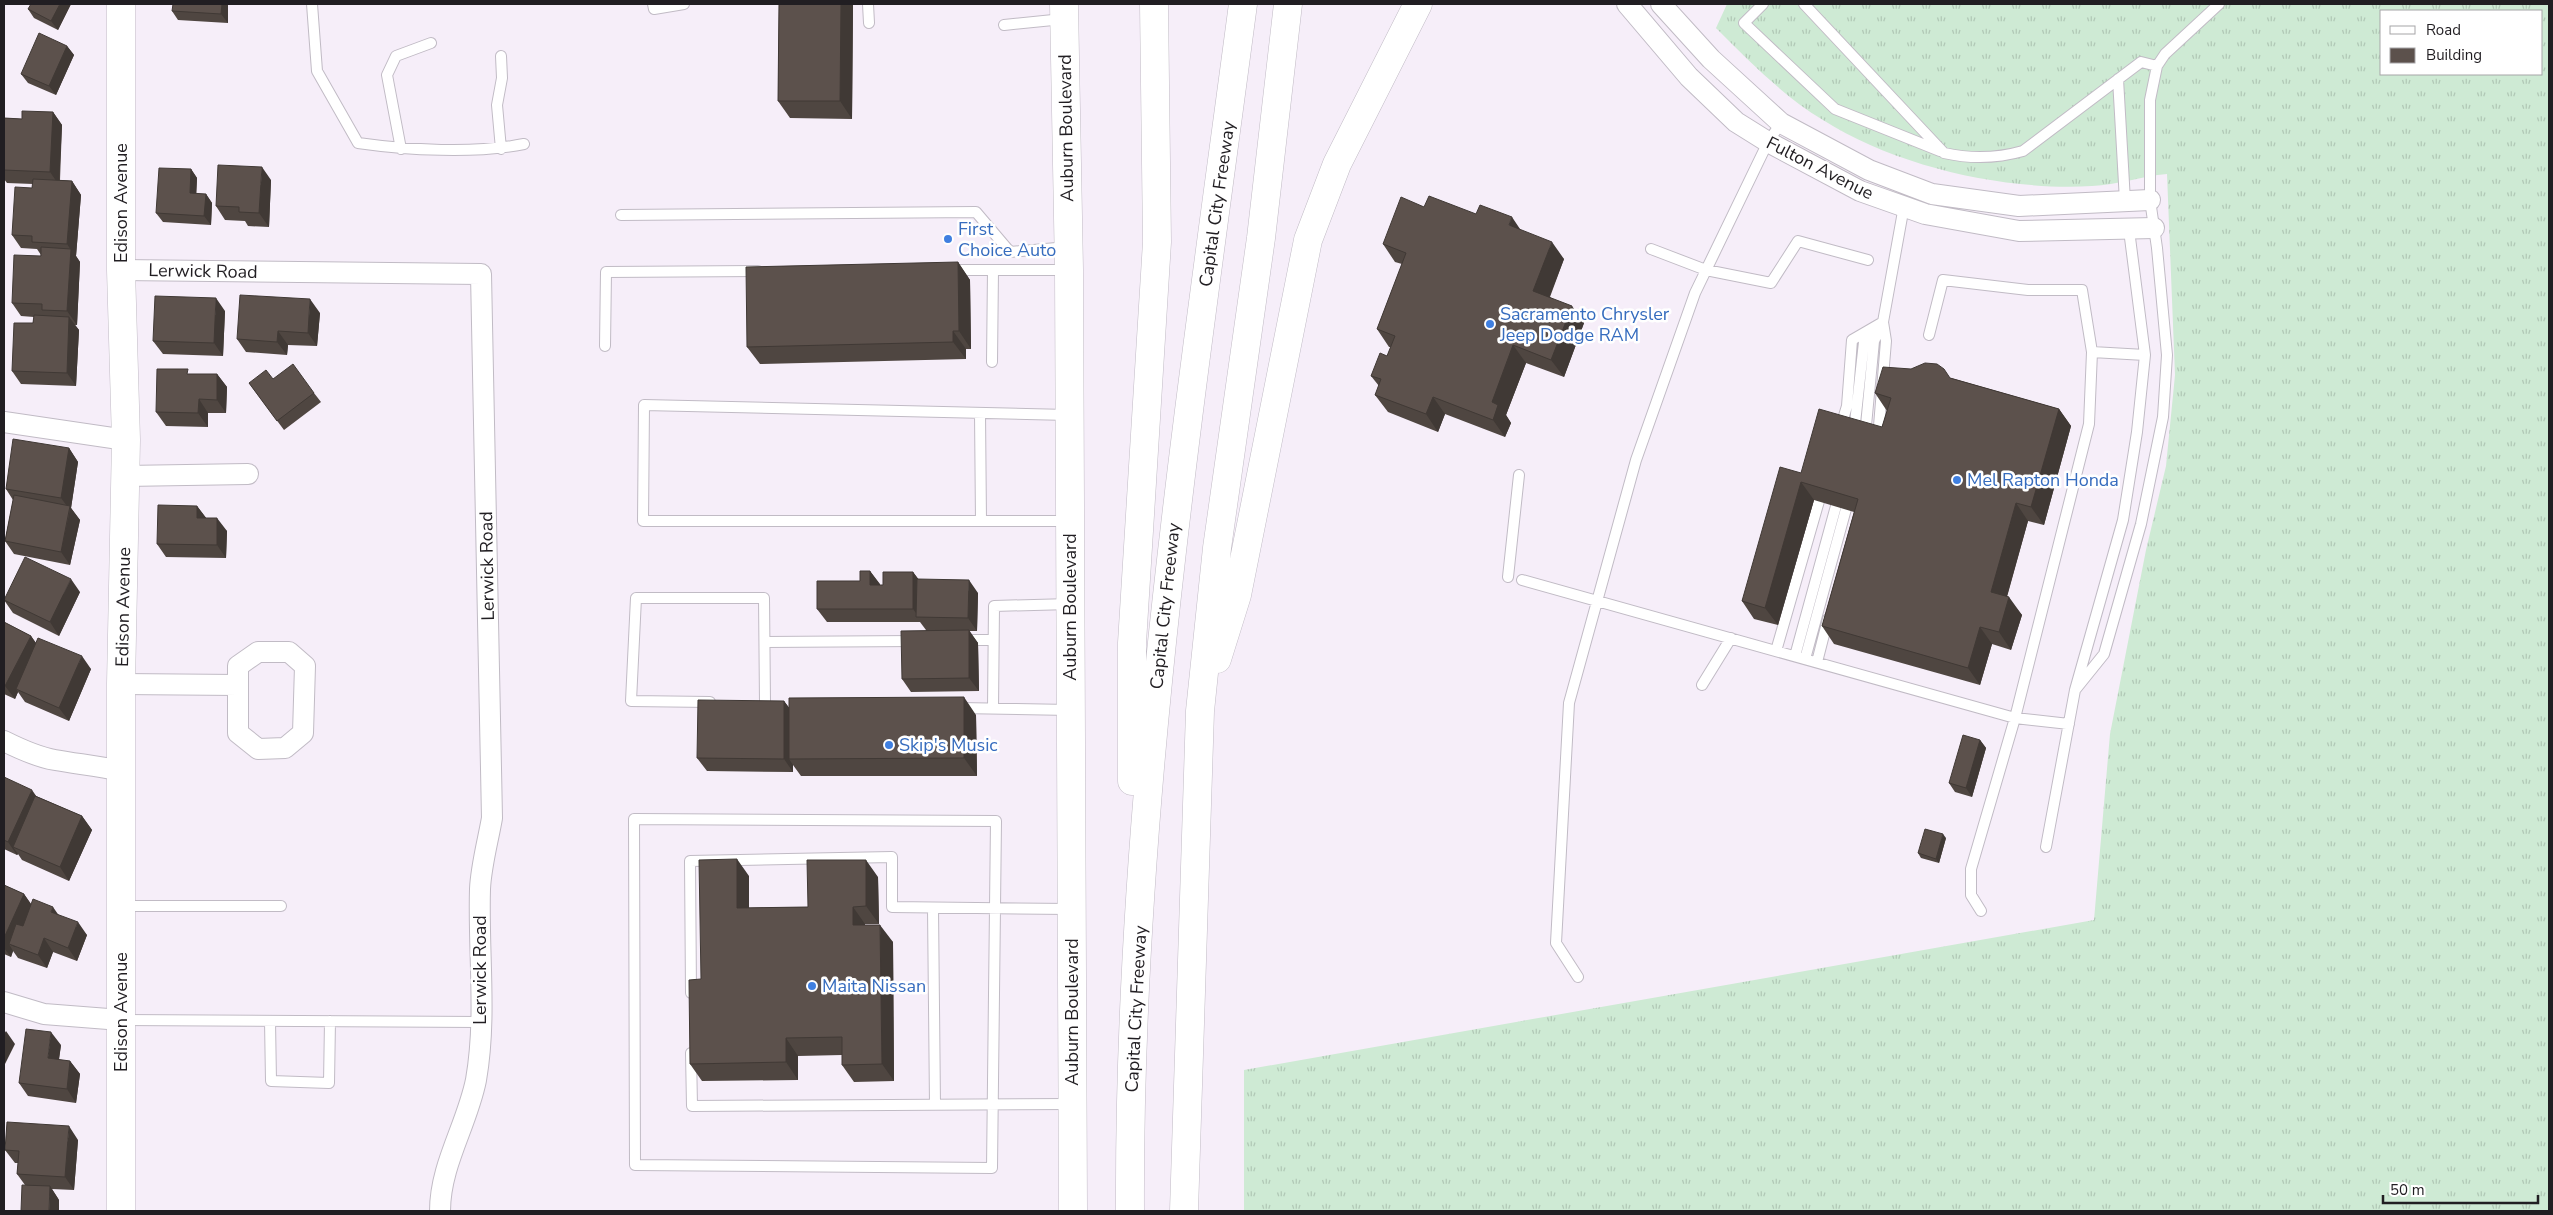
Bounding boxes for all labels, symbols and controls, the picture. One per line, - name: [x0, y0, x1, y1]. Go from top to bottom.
- legend: [2380, 10, 2543, 75]
- text: Road: [2426, 20, 2461, 40]
- text: Building: [2426, 45, 2482, 65]
- street label: Auburn Boulevard: [1053, 54, 1079, 202]
- street label: Capital City Freeway: [1193, 119, 1241, 288]
- street label: Fulton Avenue: [1762, 131, 1878, 205]
- street label: Edison Avenue: [109, 143, 133, 263]
- place label: First Choice Auto: [958, 217, 1056, 262]
- marker: First Choice Auto: [942, 233, 954, 245]
- street label: Lerwick Road: [148, 258, 258, 284]
- place label: Sacramento Chrysler Jeep Dodge RAM: [1499, 302, 1670, 347]
- marker: Sacramento Chrysler Jeep Dodge RAM: [1484, 318, 1496, 330]
- place label: Mel Rapton Honda: [1967, 468, 2119, 492]
- marker: Mel Rapton Honda: [1951, 474, 1963, 486]
- street label: Lerwick Road: [474, 511, 500, 621]
- street label: Capital City Freeway: [1144, 521, 1186, 690]
- street label: Auburn Boulevard: [1058, 533, 1082, 681]
- street label: Edison Avenue: [110, 547, 136, 667]
- place label: Skip's Music: [899, 733, 998, 757]
- marker: Skip's Music: [883, 739, 895, 751]
- street label: Lerwick Road: [468, 915, 492, 1025]
- street label: Capital City Freeway: [1120, 924, 1152, 1093]
- street label: Auburn Boulevard: [1060, 938, 1084, 1086]
- street label: Edison Avenue: [109, 952, 133, 1072]
- place label: Maita Nissan: [822, 974, 926, 998]
- marker: Maita Nissan: [806, 980, 818, 992]
- scale bar: [2383, 1172, 2538, 1204]
- text: 50 m: [2390, 1180, 2425, 1200]

